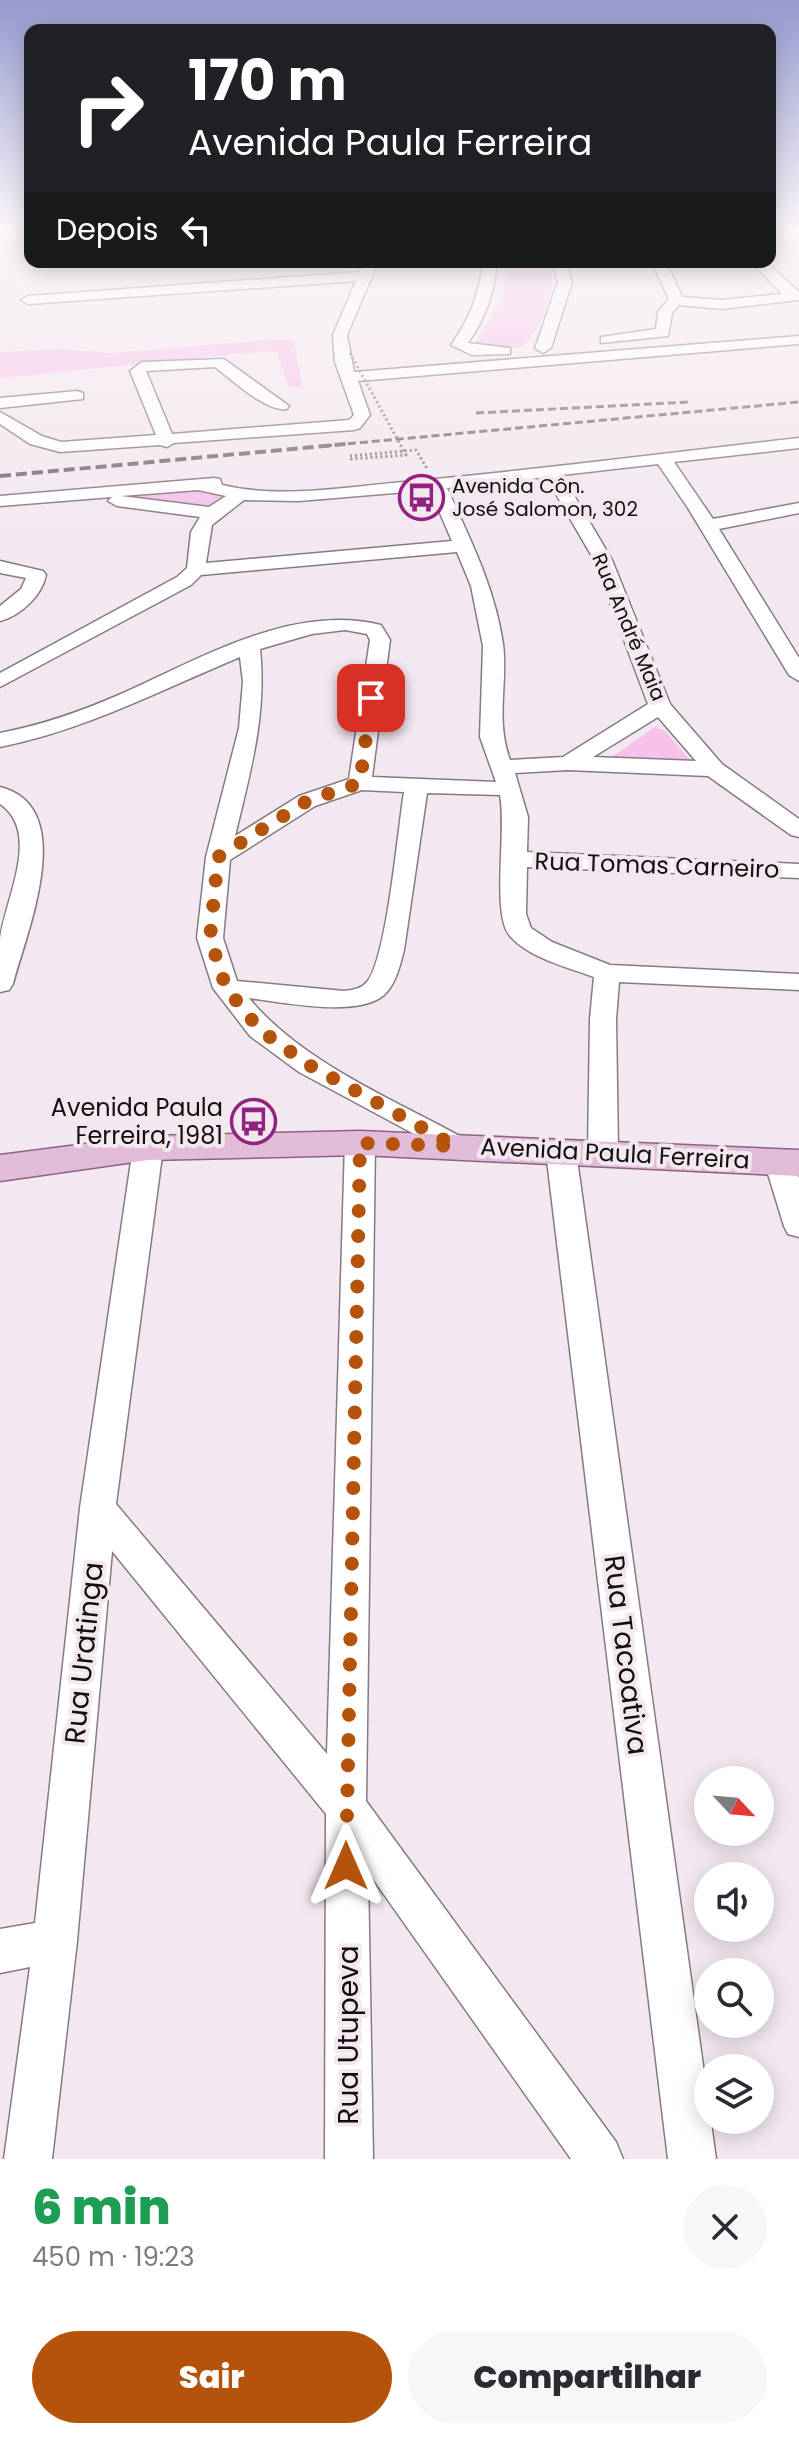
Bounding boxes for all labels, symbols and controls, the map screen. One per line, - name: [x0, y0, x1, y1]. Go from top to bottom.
- text: 170 m: [188, 41, 347, 120]
- icon: right: [56, 56, 160, 160]
- text: Avenida Paula Ferreira: [188, 117, 592, 168]
- text: Depois: [56, 208, 158, 251]
- icon: left: [174, 208, 218, 252]
- place label: Avenida Côn. José Salomon, 302: [452, 472, 638, 523]
- bus stop icon: Avenida Côn. José Salomon, 302: [397, 473, 445, 521]
- street label: Rua André Maia: [585, 549, 673, 705]
- pin: [337, 664, 405, 732]
- icon: arrive: [349, 676, 393, 720]
- street label: Rua Tomas Carneiro: [534, 844, 780, 886]
- place label: Avenida Paula Ferreira, 1981: [51, 1091, 223, 1152]
- bus stop icon: Avenida Paula Ferreira, 1981: [230, 1097, 278, 1145]
- street label: Avenida Paula Ferreira: [480, 1129, 750, 1177]
- street label: Rua Tacoativa: [594, 1553, 658, 1757]
- street label: Rua Uratinga: [55, 1560, 113, 1746]
- north arrow: [694, 1766, 774, 1846]
- map controls: [694, 1766, 774, 2134]
- position arrow: [304, 1824, 388, 1908]
- button: sound: [694, 1862, 774, 1942]
- street label: Rua Utupeva: [329, 1945, 368, 2125]
- button: search: [694, 1958, 774, 2038]
- button: layers: [694, 2054, 774, 2134]
- text: 6 min: [32, 2174, 171, 2241]
- button: close: [683, 2185, 767, 2269]
- text: 450 m · 19:23: [32, 2239, 195, 2275]
- button: Sair: [32, 2331, 392, 2423]
- button: Compartilhar: [408, 2331, 767, 2423]

